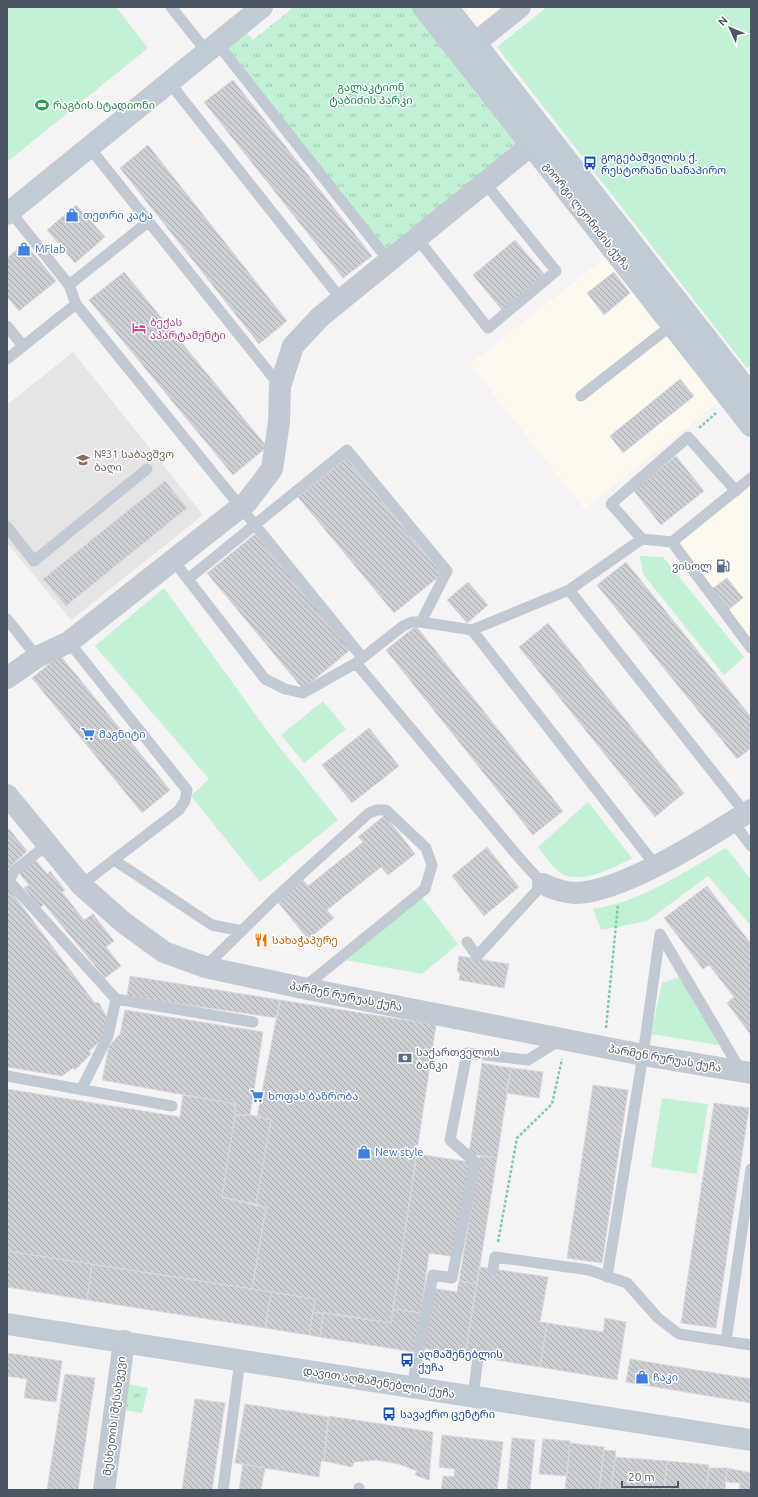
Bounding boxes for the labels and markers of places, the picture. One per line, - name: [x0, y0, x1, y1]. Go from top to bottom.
- sports icon: რაგბის სტადიონი: [34, 97, 50, 113]
- place label: რაგბის სტადიონი: [53, 99, 155, 112]
- place label: გოგებაშვილის ქ. რესტორანი სანაპირო: [601, 151, 726, 177]
- bus stop icon: გოგებაშვილის ქ. რესტორანი სანაპირო: [582, 155, 598, 171]
- shop icon: თეთრი კატა: [64, 207, 80, 223]
- place label: თეთრი კატა: [83, 209, 153, 222]
- shop icon: MFlab: [16, 241, 32, 257]
- place label: MFlab: [35, 243, 65, 255]
- place label: ბექას აპარტამენტი: [150, 316, 226, 342]
- hotel icon: ბექას აპარტამენტი: [131, 320, 147, 336]
- place label: №31 საბავშვო ბაღი: [94, 448, 174, 474]
- school or university icon: №31 საბავშვო ბაღი: [75, 452, 91, 468]
- fuel station icon: ვისოლ: [715, 558, 731, 574]
- place label: ვისოლ: [672, 560, 712, 573]
- supermarket icon: მაგნიტი: [80, 726, 96, 742]
- place label: მაგნიტი: [99, 728, 146, 741]
- restaurant icon: სახაჭაპურე: [253, 932, 269, 948]
- place label: სახაჭაპურე: [272, 934, 338, 947]
- place label: საქართველოს ბანკი: [416, 1046, 500, 1072]
- bank icon: საქართველოს ბანკი: [397, 1050, 413, 1066]
- supermarket icon: Ხოფას Ბაზრობა: [249, 1088, 265, 1104]
- place label: Ხოფას Ბაზრობა: [268, 1090, 358, 1103]
- shop icon: New style: [356, 1144, 372, 1160]
- place label: New style: [375, 1146, 423, 1158]
- place label: აღმაშენებლის ქუჩა: [418, 1348, 503, 1374]
- bus stop icon: აღმაშენებლის ქუჩა: [399, 1352, 415, 1368]
- shop icon: ჩაკი: [634, 1369, 650, 1385]
- place label: ჩაკი: [653, 1371, 678, 1384]
- bus stop icon: სავაქრო ცენტრი: [381, 1406, 397, 1422]
- place label: სავაქრო ცენტრი: [400, 1408, 495, 1421]

